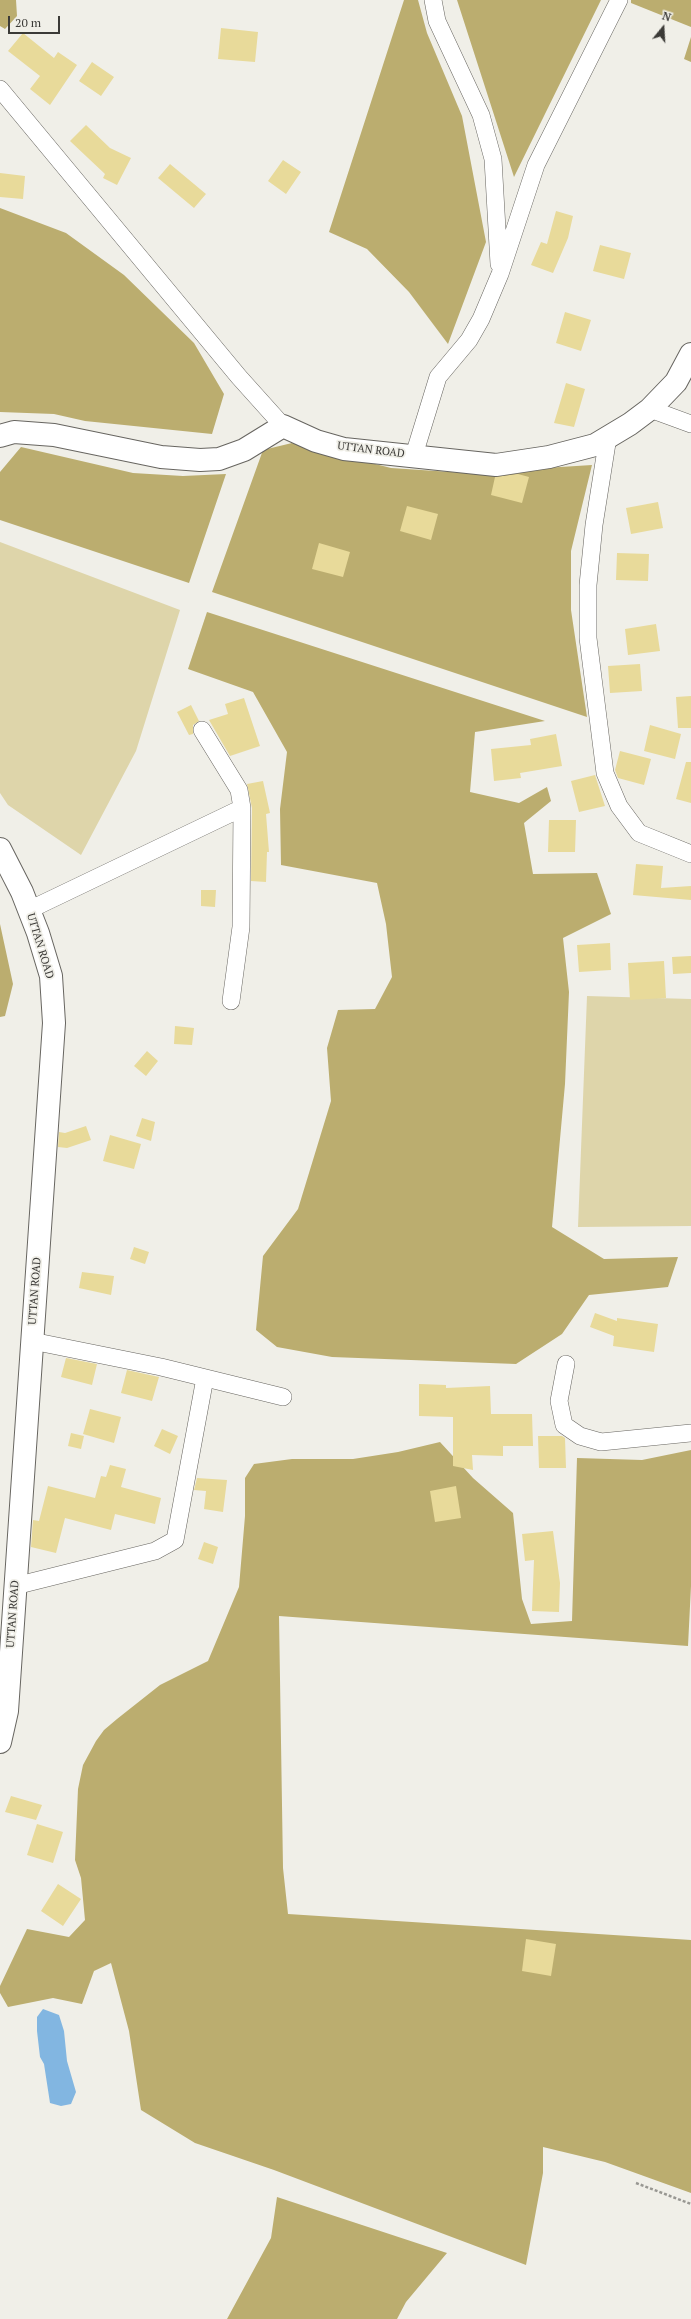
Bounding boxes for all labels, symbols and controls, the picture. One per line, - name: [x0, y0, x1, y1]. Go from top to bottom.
- scale bar: [10, 8, 62, 34]
- north arrow: [643, 8, 683, 48]
- text: N: [661, 9, 673, 25]
- text: 20 m: [15, 15, 41, 30]
- street label: UTTAN ROAD: [337, 439, 405, 461]
- street label: UTTAN ROAD: [24, 912, 56, 980]
- street label: UTTAN ROAD: [26, 1257, 44, 1325]
- street label: UTTAN ROAD: [4, 1580, 22, 1648]

